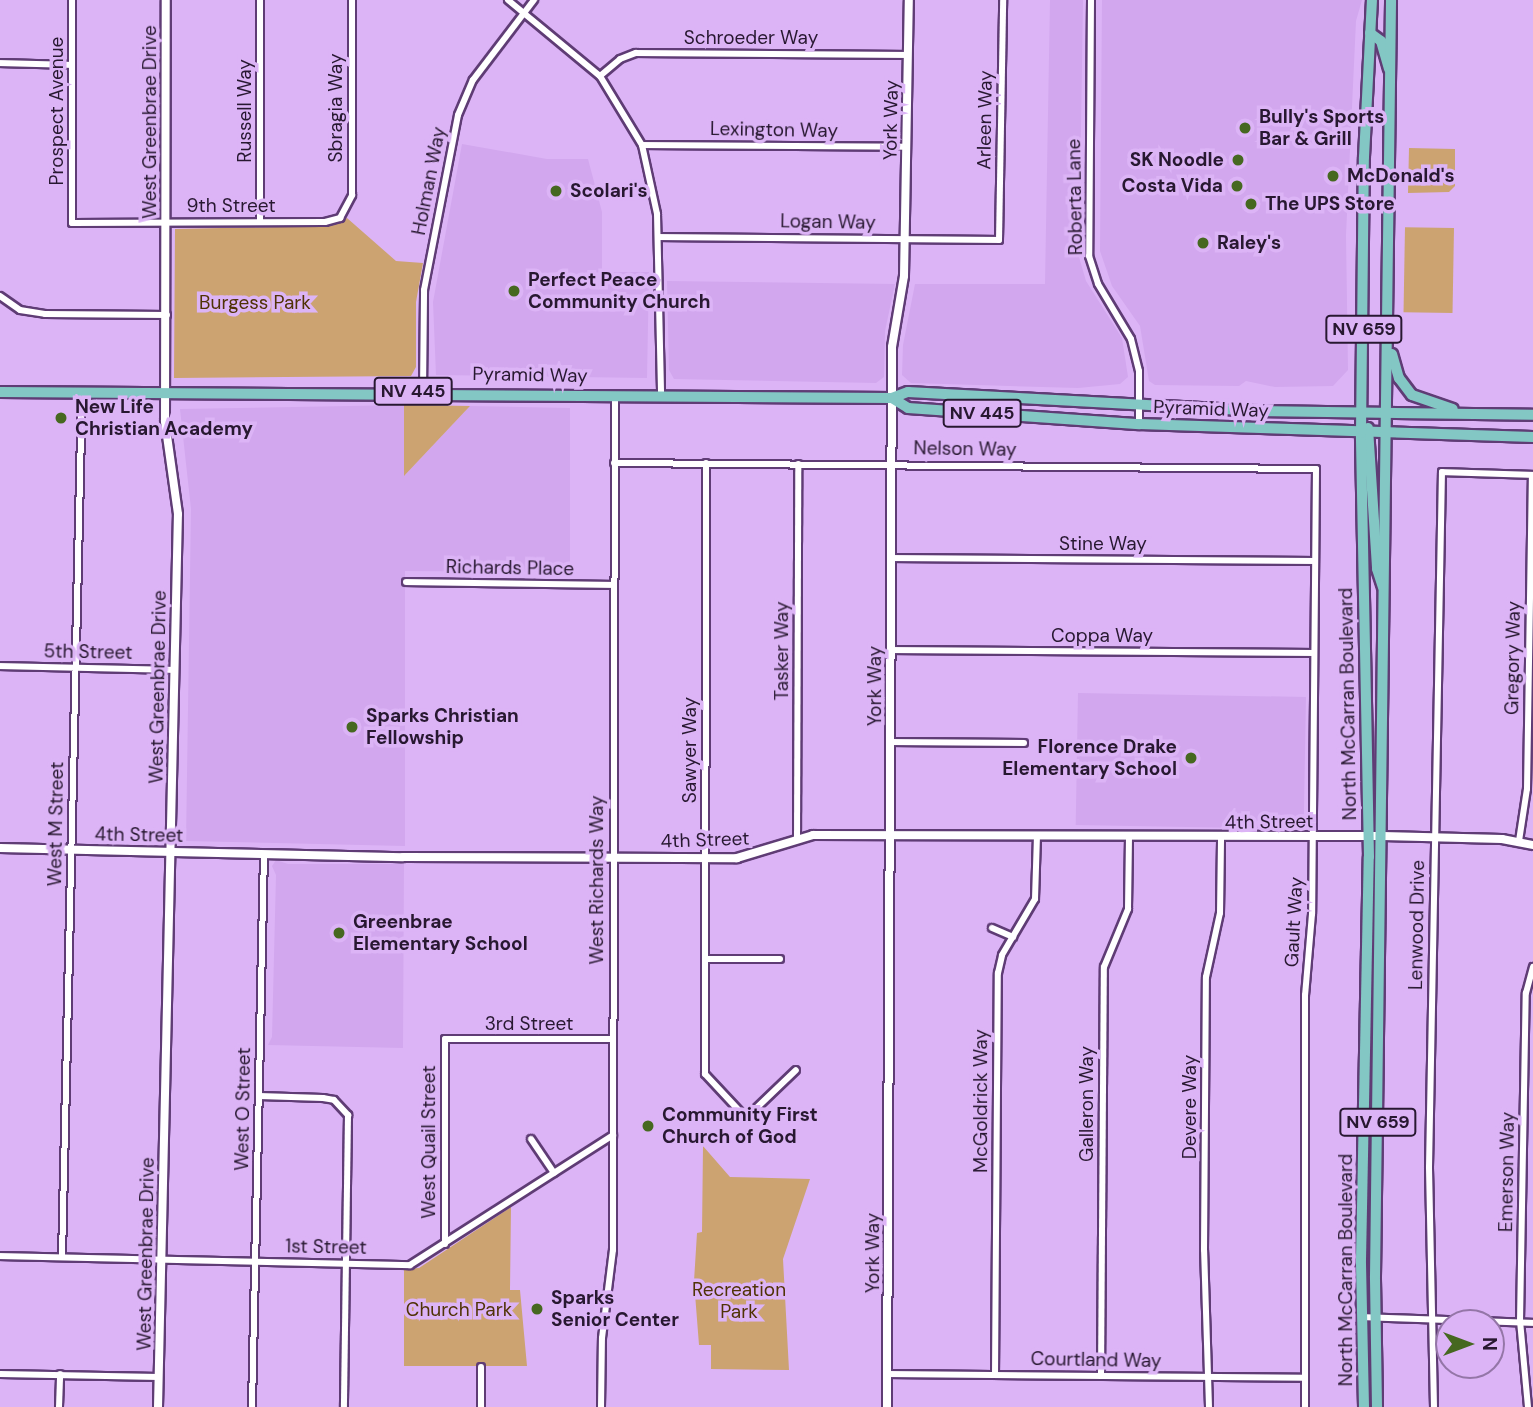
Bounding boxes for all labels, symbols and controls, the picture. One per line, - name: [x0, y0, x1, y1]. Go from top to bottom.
- street label: West Greenbrae Drive: [139, 25, 161, 219]
- street label: Schroeder Way: [684, 27, 818, 49]
- street label: Prospect Avenue: [46, 37, 68, 185]
- street label: Sbragia Way: [325, 54, 347, 162]
- street label: Russell Way: [234, 59, 256, 163]
- street label: Arleen Way: [973, 70, 997, 170]
- street label: York Way: [879, 80, 903, 160]
- place label: Bully's Sports Bar & Grill: [1259, 106, 1384, 150]
- street label: Lexington Way: [710, 117, 838, 143]
- marker: Bully's Sports Bar & Grill: [1237, 120, 1253, 136]
- street label: Holman Way: [407, 125, 451, 237]
- street label: Roberta Lane: [1063, 139, 1087, 255]
- place label: SK Noodle: [1130, 149, 1224, 171]
- marker: SK Noodle: [1230, 152, 1246, 168]
- place label: McDonald's: [1347, 165, 1455, 187]
- marker: McDonald's: [1325, 168, 1341, 184]
- place label: Costa Vida: [1122, 175, 1223, 197]
- marker: Costa Vida: [1229, 178, 1245, 194]
- place label: Scolari's: [570, 180, 648, 202]
- marker: Scolari's: [548, 183, 564, 199]
- place label: The UPS Store: [1265, 193, 1395, 215]
- street label: 9th Street: [186, 195, 276, 217]
- marker: The UPS Store: [1243, 196, 1259, 212]
- street label: Logan Way: [780, 210, 876, 234]
- place label: Raley's: [1217, 232, 1281, 254]
- marker: Raley's: [1195, 235, 1211, 251]
- place label: Perfect Peace Community Church: [528, 269, 711, 313]
- marker: Perfect Peace Community Church: [506, 283, 522, 299]
- park label: Burgess Park: [199, 292, 311, 314]
- road number: NV 659: [1324, 314, 1404, 344]
- street label: Pyramid Way: [472, 363, 588, 387]
- road number: NV 445: [373, 376, 453, 405]
- place label: New Life Christian Academy: [75, 396, 253, 440]
- street label: Pyramid Way: [1153, 396, 1269, 422]
- road number: NV 445: [942, 398, 1022, 428]
- marker: New Life Christian Academy: [53, 410, 69, 426]
- street label: Nelson Way: [913, 437, 1017, 461]
- street label: Stine Way: [1059, 533, 1147, 555]
- street label: Richards Place: [446, 555, 574, 581]
- street label: North McCarran Boulevard: [1335, 587, 1361, 821]
- street label: West Greenbrae Drive: [145, 590, 171, 784]
- street label: Gregory Way: [1501, 601, 1525, 715]
- street label: Tasker Way: [771, 602, 793, 700]
- street label: Coppa Way: [1051, 625, 1153, 647]
- street label: 5th Street: [43, 640, 133, 664]
- street label: York Way: [864, 646, 886, 726]
- street label: Sawyer Way: [679, 697, 701, 803]
- place label: Sparks Christian Fellowship: [366, 705, 519, 749]
- marker: Sparks Christian Fellowship: [344, 719, 360, 735]
- place label: Florence Drake Elementary School: [1002, 736, 1177, 780]
- marker: Florence Drake Elementary School: [1183, 750, 1199, 766]
- street label: West M Street: [44, 761, 68, 887]
- street label: West Richards Way: [586, 795, 608, 965]
- street label: 4th Street: [1224, 810, 1314, 834]
- street label: 4th Street: [94, 823, 184, 847]
- street label: 4th Street: [660, 827, 750, 853]
- street label: Lenwood Drive: [1404, 860, 1430, 990]
- street label: Gault Way: [1280, 876, 1308, 968]
- place label: Greenbrae Elementary School: [353, 911, 528, 955]
- marker: Greenbrae Elementary School: [331, 925, 347, 941]
- street label: 3rd Street: [485, 1013, 573, 1035]
- street label: McGoldrick Way: [970, 1029, 992, 1173]
- street label: Galleron Way: [1076, 1046, 1098, 1162]
- street label: West O Street: [231, 1047, 255, 1171]
- street label: Devere Way: [1179, 1055, 1201, 1159]
- street label: West Quail Street: [418, 1065, 440, 1219]
- place label: Community First Church of God: [662, 1104, 818, 1148]
- road number: NV 659: [1338, 1107, 1418, 1136]
- street label: Emerson Way: [1495, 1112, 1519, 1232]
- marker: Community First Church of God: [640, 1118, 656, 1134]
- street label: North McCarran Boulevard: [1335, 1154, 1357, 1386]
- street label: West Greenbrae Drive: [133, 1157, 159, 1351]
- street label: York Way: [862, 1213, 884, 1293]
- street label: 1st Street: [285, 1235, 367, 1259]
- park label: Recreation Park: [692, 1279, 786, 1323]
- place label: Sparks Senior Center: [551, 1287, 679, 1331]
- park label: Church Park: [406, 1299, 512, 1321]
- marker: Sparks Senior Center: [529, 1301, 545, 1317]
- north arrow: [1435, 1309, 1505, 1379]
- text: N: [1477, 1337, 1502, 1351]
- street label: Courtland Way: [1030, 1347, 1162, 1373]

